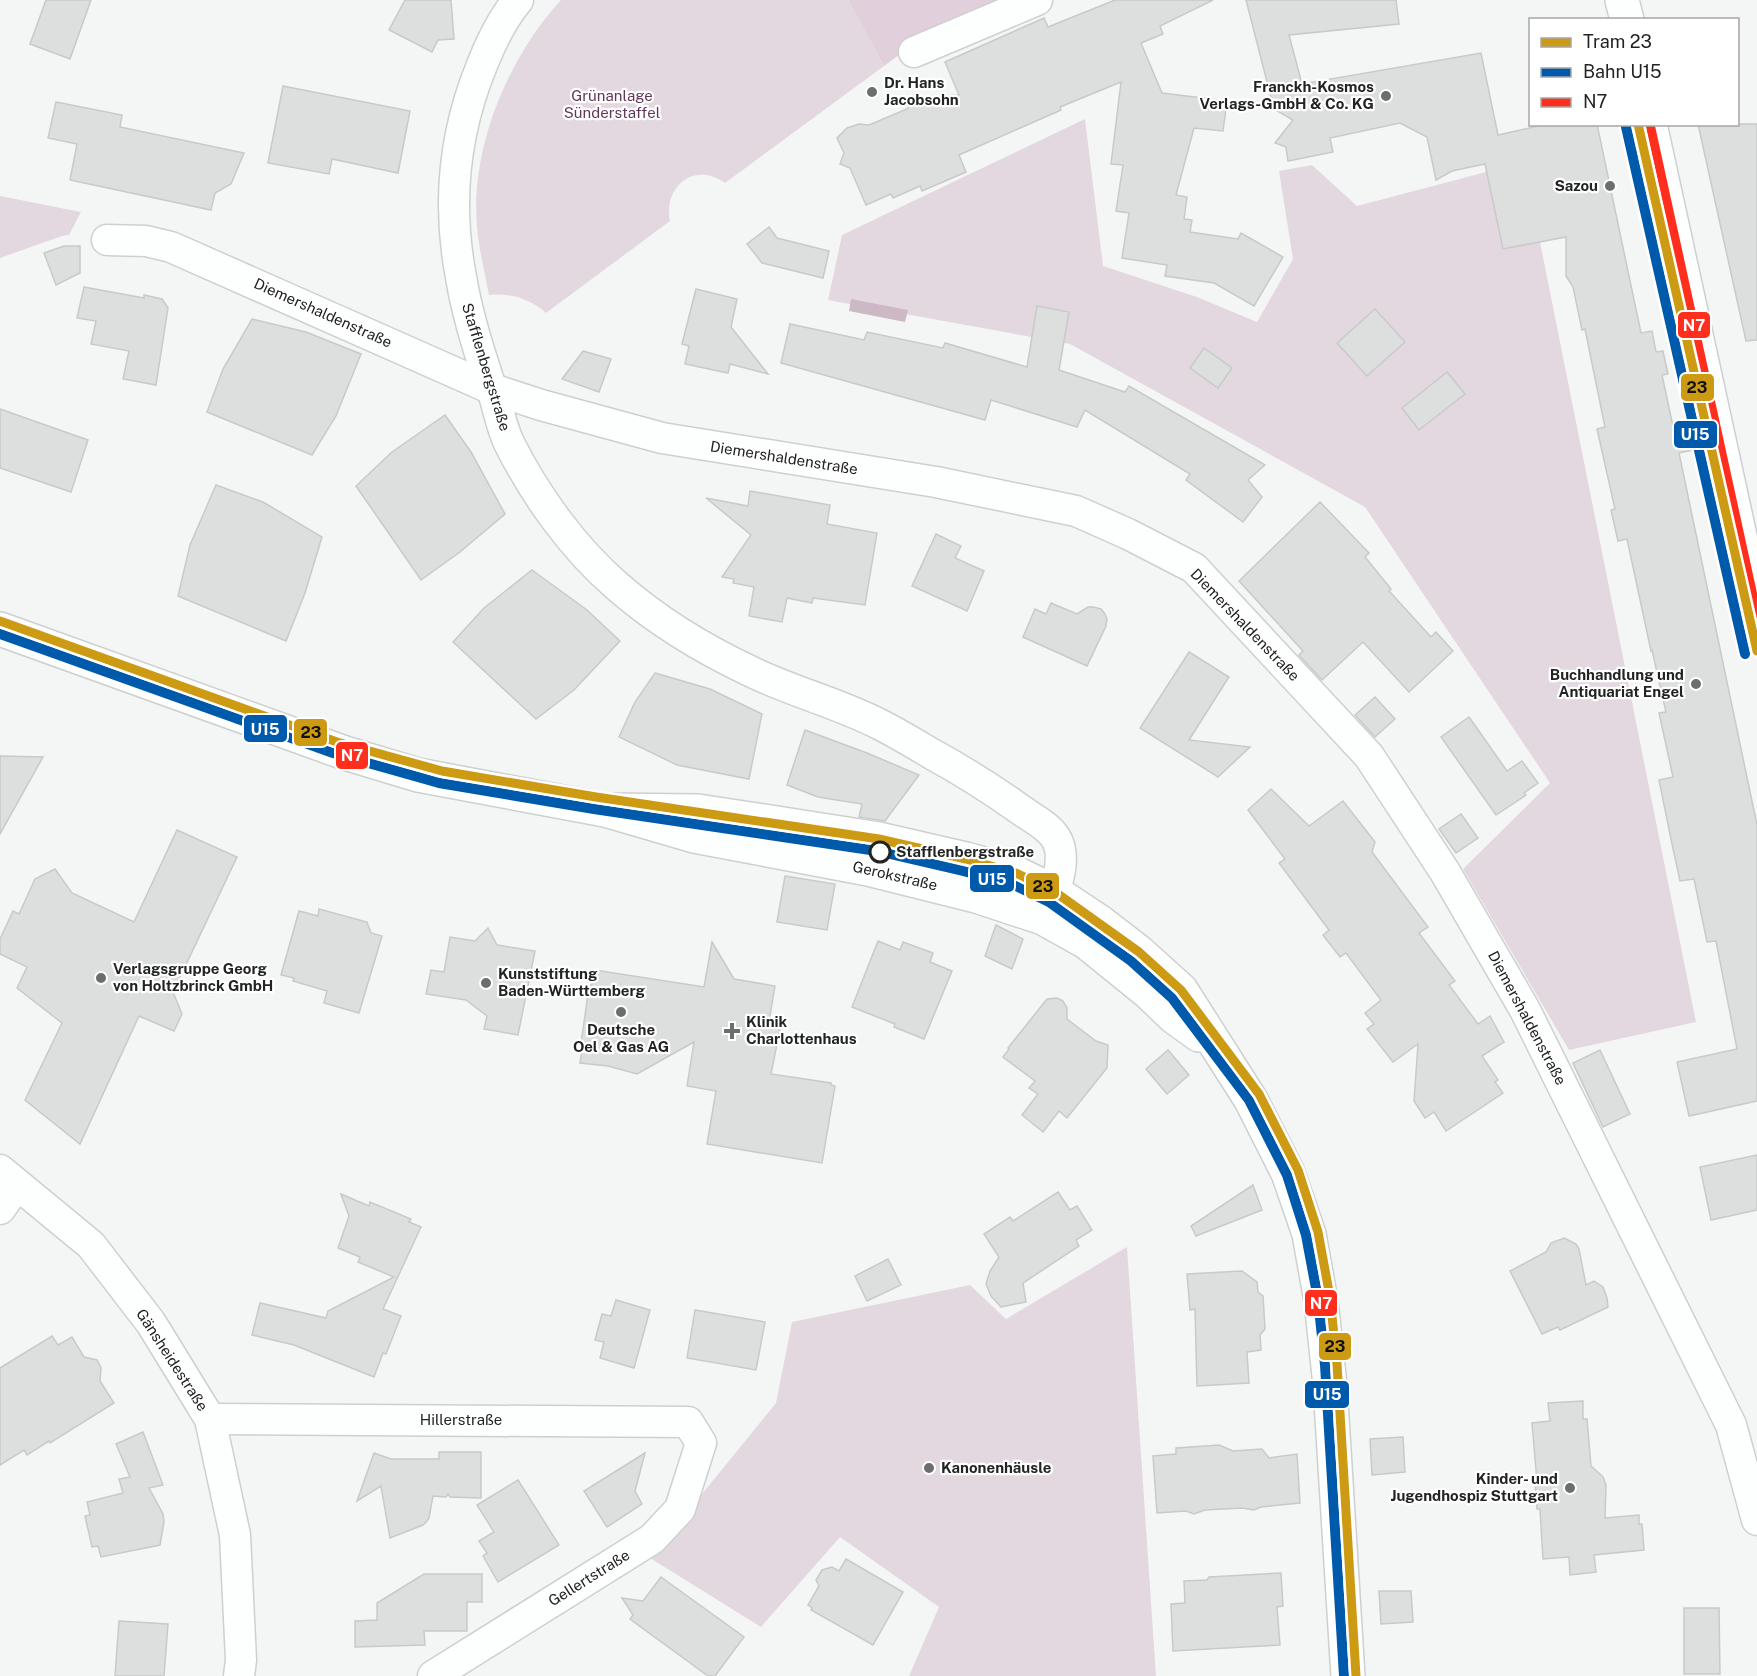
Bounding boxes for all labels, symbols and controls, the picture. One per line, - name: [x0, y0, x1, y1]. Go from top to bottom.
- legend: [1529, 18, 1739, 126]
- text: Tram 23: [1583, 31, 1652, 52]
- text: Bahn U15: [1583, 61, 1662, 82]
- place label: Dr. Hans Jacobsohn: [884, 74, 959, 108]
- place label: Franckh-Kosmos Verlags-GmbH & Co. KG: [1200, 78, 1374, 112]
- marker: Dr. Hans Jacobsohn: [865, 85, 879, 99]
- park label: Grünanlage Sünderstaffel: [564, 87, 660, 121]
- marker: Franckh-Kosmos Verlags-GmbH & Co. KG: [1379, 89, 1393, 103]
- text: N7: [1583, 91, 1607, 112]
- place label: Sazou: [1554, 177, 1598, 194]
- marker: Sazou: [1603, 179, 1617, 193]
- street label: Diemershaldenstraße: [252, 274, 395, 351]
- street label: Stafflenbergstraße: [459, 301, 514, 433]
- line badge: N7: [1677, 311, 1711, 339]
- text: N7: [1683, 316, 1705, 335]
- line badge: 23: [1680, 373, 1715, 402]
- text: 23: [1687, 378, 1707, 397]
- line badge: U15: [1673, 420, 1718, 449]
- text: U15: [1680, 425, 1710, 444]
- street label: Diemershaldenstraße: [709, 437, 859, 478]
- street label: Diemershaldenstraße: [1187, 565, 1303, 684]
- place label: Buchhandlung und Antiquariat Engel: [1550, 666, 1684, 700]
- marker: Buchhandlung und Antiquariat Engel: [1689, 677, 1703, 691]
- line badge: U15: [243, 714, 288, 743]
- line badge: 23: [293, 718, 328, 747]
- text: U15: [250, 720, 280, 739]
- text: 23: [301, 723, 321, 742]
- line badge: N7: [335, 741, 369, 770]
- text: N7: [341, 746, 363, 765]
- marker: Stafflenbergstraße: [869, 841, 891, 863]
- place label: Stafflenbergstraße: [896, 843, 1034, 860]
- street label: Gerokstraße: [851, 858, 939, 894]
- line badge: U15: [969, 864, 1015, 893]
- text: U15: [977, 870, 1007, 889]
- line badge: 23: [1025, 872, 1060, 900]
- text: 23: [1033, 877, 1053, 896]
- street label: Diemershaldenstraße: [1485, 948, 1570, 1088]
- place label: Verlagsgruppe Georg von Holtzbrinck GmbH: [113, 960, 273, 994]
- place label: Kunststiftung Baden-Württemberg: [498, 965, 646, 999]
- marker: Verlagsgruppe Georg von Holtzbrinck GmbH: [94, 971, 108, 985]
- marker: Kunststiftung Baden-Württemberg: [479, 976, 493, 990]
- marker: Deutsche Oel & Gas AG: [614, 1005, 628, 1019]
- place label: Klinik Charlottenhaus: [746, 1013, 857, 1047]
- place label: Deutsche Oel & Gas AG: [573, 1021, 669, 1055]
- marker: Klinik Charlottenhaus: [723, 1022, 741, 1040]
- line badge: N7: [1304, 1289, 1338, 1317]
- text: N7: [1310, 1294, 1332, 1313]
- street label: Gänsheidestraße: [133, 1306, 212, 1414]
- line badge: 23: [1318, 1332, 1352, 1361]
- text: 23: [1325, 1337, 1345, 1356]
- line badge: U15: [1304, 1380, 1350, 1409]
- text: U15: [1312, 1385, 1342, 1404]
- street label: Hillerstraße: [420, 1411, 502, 1428]
- place label: Kanonenhäusle: [941, 1459, 1051, 1476]
- marker: Kanonenhäusle: [922, 1461, 936, 1475]
- place label: Kinder- und Jugendhospiz Stuttgart: [1390, 1470, 1558, 1504]
- marker: Kinder- und Jugendhospiz Stuttgart: [1563, 1481, 1577, 1495]
- street label: Gellertstraße: [545, 1546, 632, 1609]

